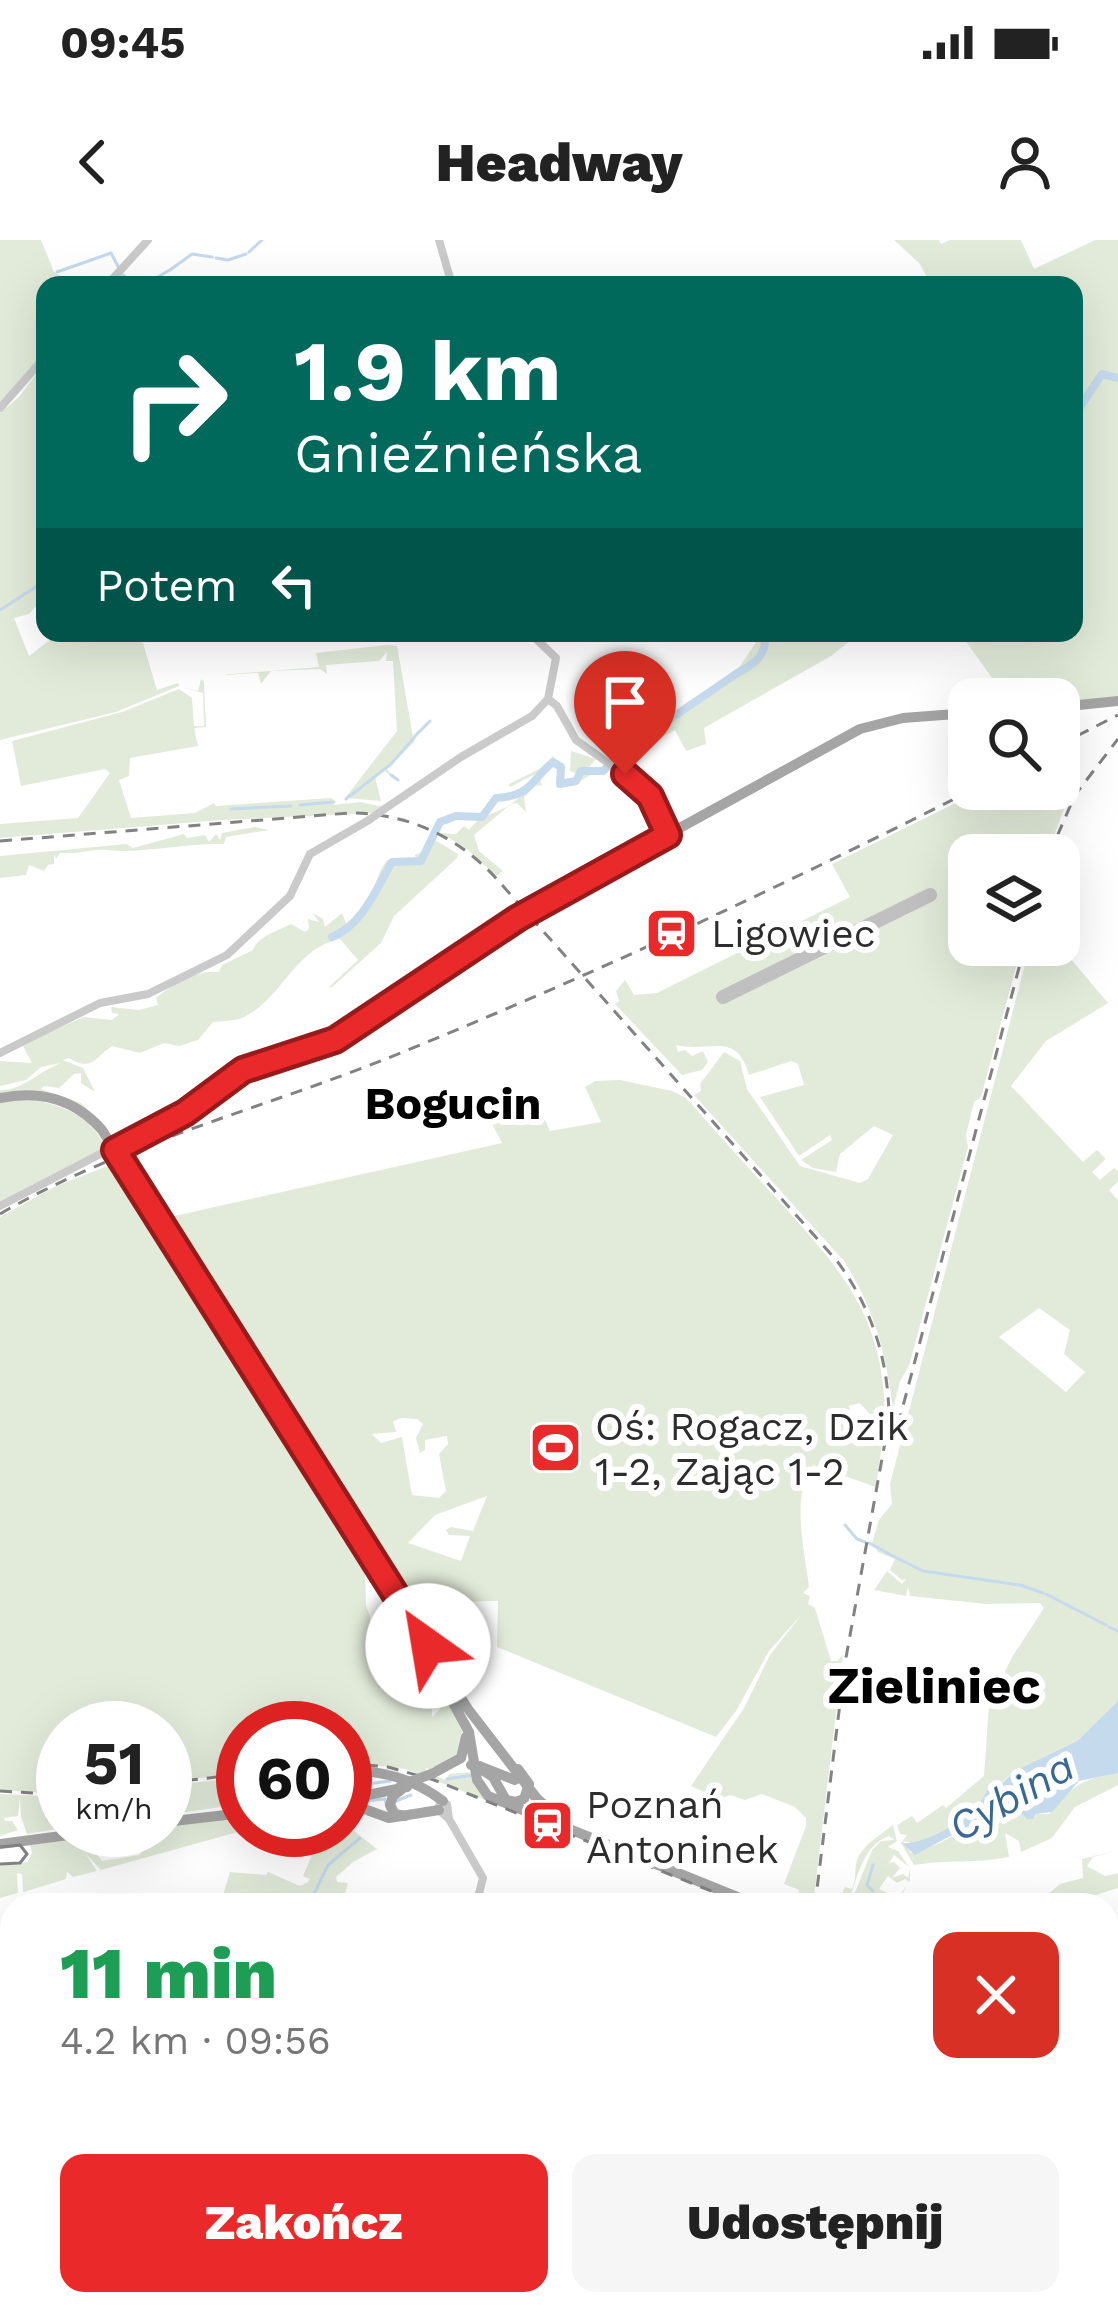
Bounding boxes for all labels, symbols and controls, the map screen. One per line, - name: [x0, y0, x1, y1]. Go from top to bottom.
- text: 09:45: [60, 16, 186, 69]
- icon: back: [60, 129, 126, 195]
- icon: person: [992, 129, 1058, 195]
- text: Headway: [435, 131, 683, 194]
- text: 1.9 km: [294, 322, 562, 420]
- icon: right: [96, 324, 252, 480]
- text: Gnieźnieńska: [294, 422, 642, 485]
- icon: left: [261, 552, 327, 618]
- text: Potem: [96, 559, 237, 612]
- pin: [574, 651, 676, 774]
- icon: arrive: [592, 669, 658, 735]
- map controls: [948, 678, 1080, 966]
- button: search: [948, 678, 1080, 810]
- button: layers: [948, 834, 1080, 966]
- station icon: Ligowiec: [644, 905, 700, 961]
- place label: Ligowiec: [711, 911, 876, 956]
- district label: Bogucin: [364, 1077, 542, 1130]
- place label: Oś: Rogacz, Dzik 1-2, Zając 1-2: [595, 1404, 909, 1494]
- sports icon: Oś: Rogacz, Dzik 1-2, Zając 1-2: [528, 1420, 584, 1476]
- position arrow: [365, 1583, 491, 1709]
- district label: Zieliniec: [827, 1656, 1041, 1715]
- speed limit sign: 60: [216, 1701, 372, 1857]
- text: 51: [84, 1728, 144, 1799]
- water label: Cybina: [940, 1741, 1083, 1852]
- place label: Poznań Antoninek: [586, 1782, 779, 1872]
- text: km/h: [75, 1791, 153, 1826]
- station icon: Poznań Antoninek: [519, 1798, 575, 1854]
- text: 11 min: [60, 1931, 277, 2015]
- button: close: [933, 1932, 1059, 2058]
- text: 4.2 km · 09:56: [60, 2018, 331, 2063]
- button: Zakończ: [60, 2154, 548, 2292]
- button: Udostępnij: [572, 2154, 1059, 2292]

